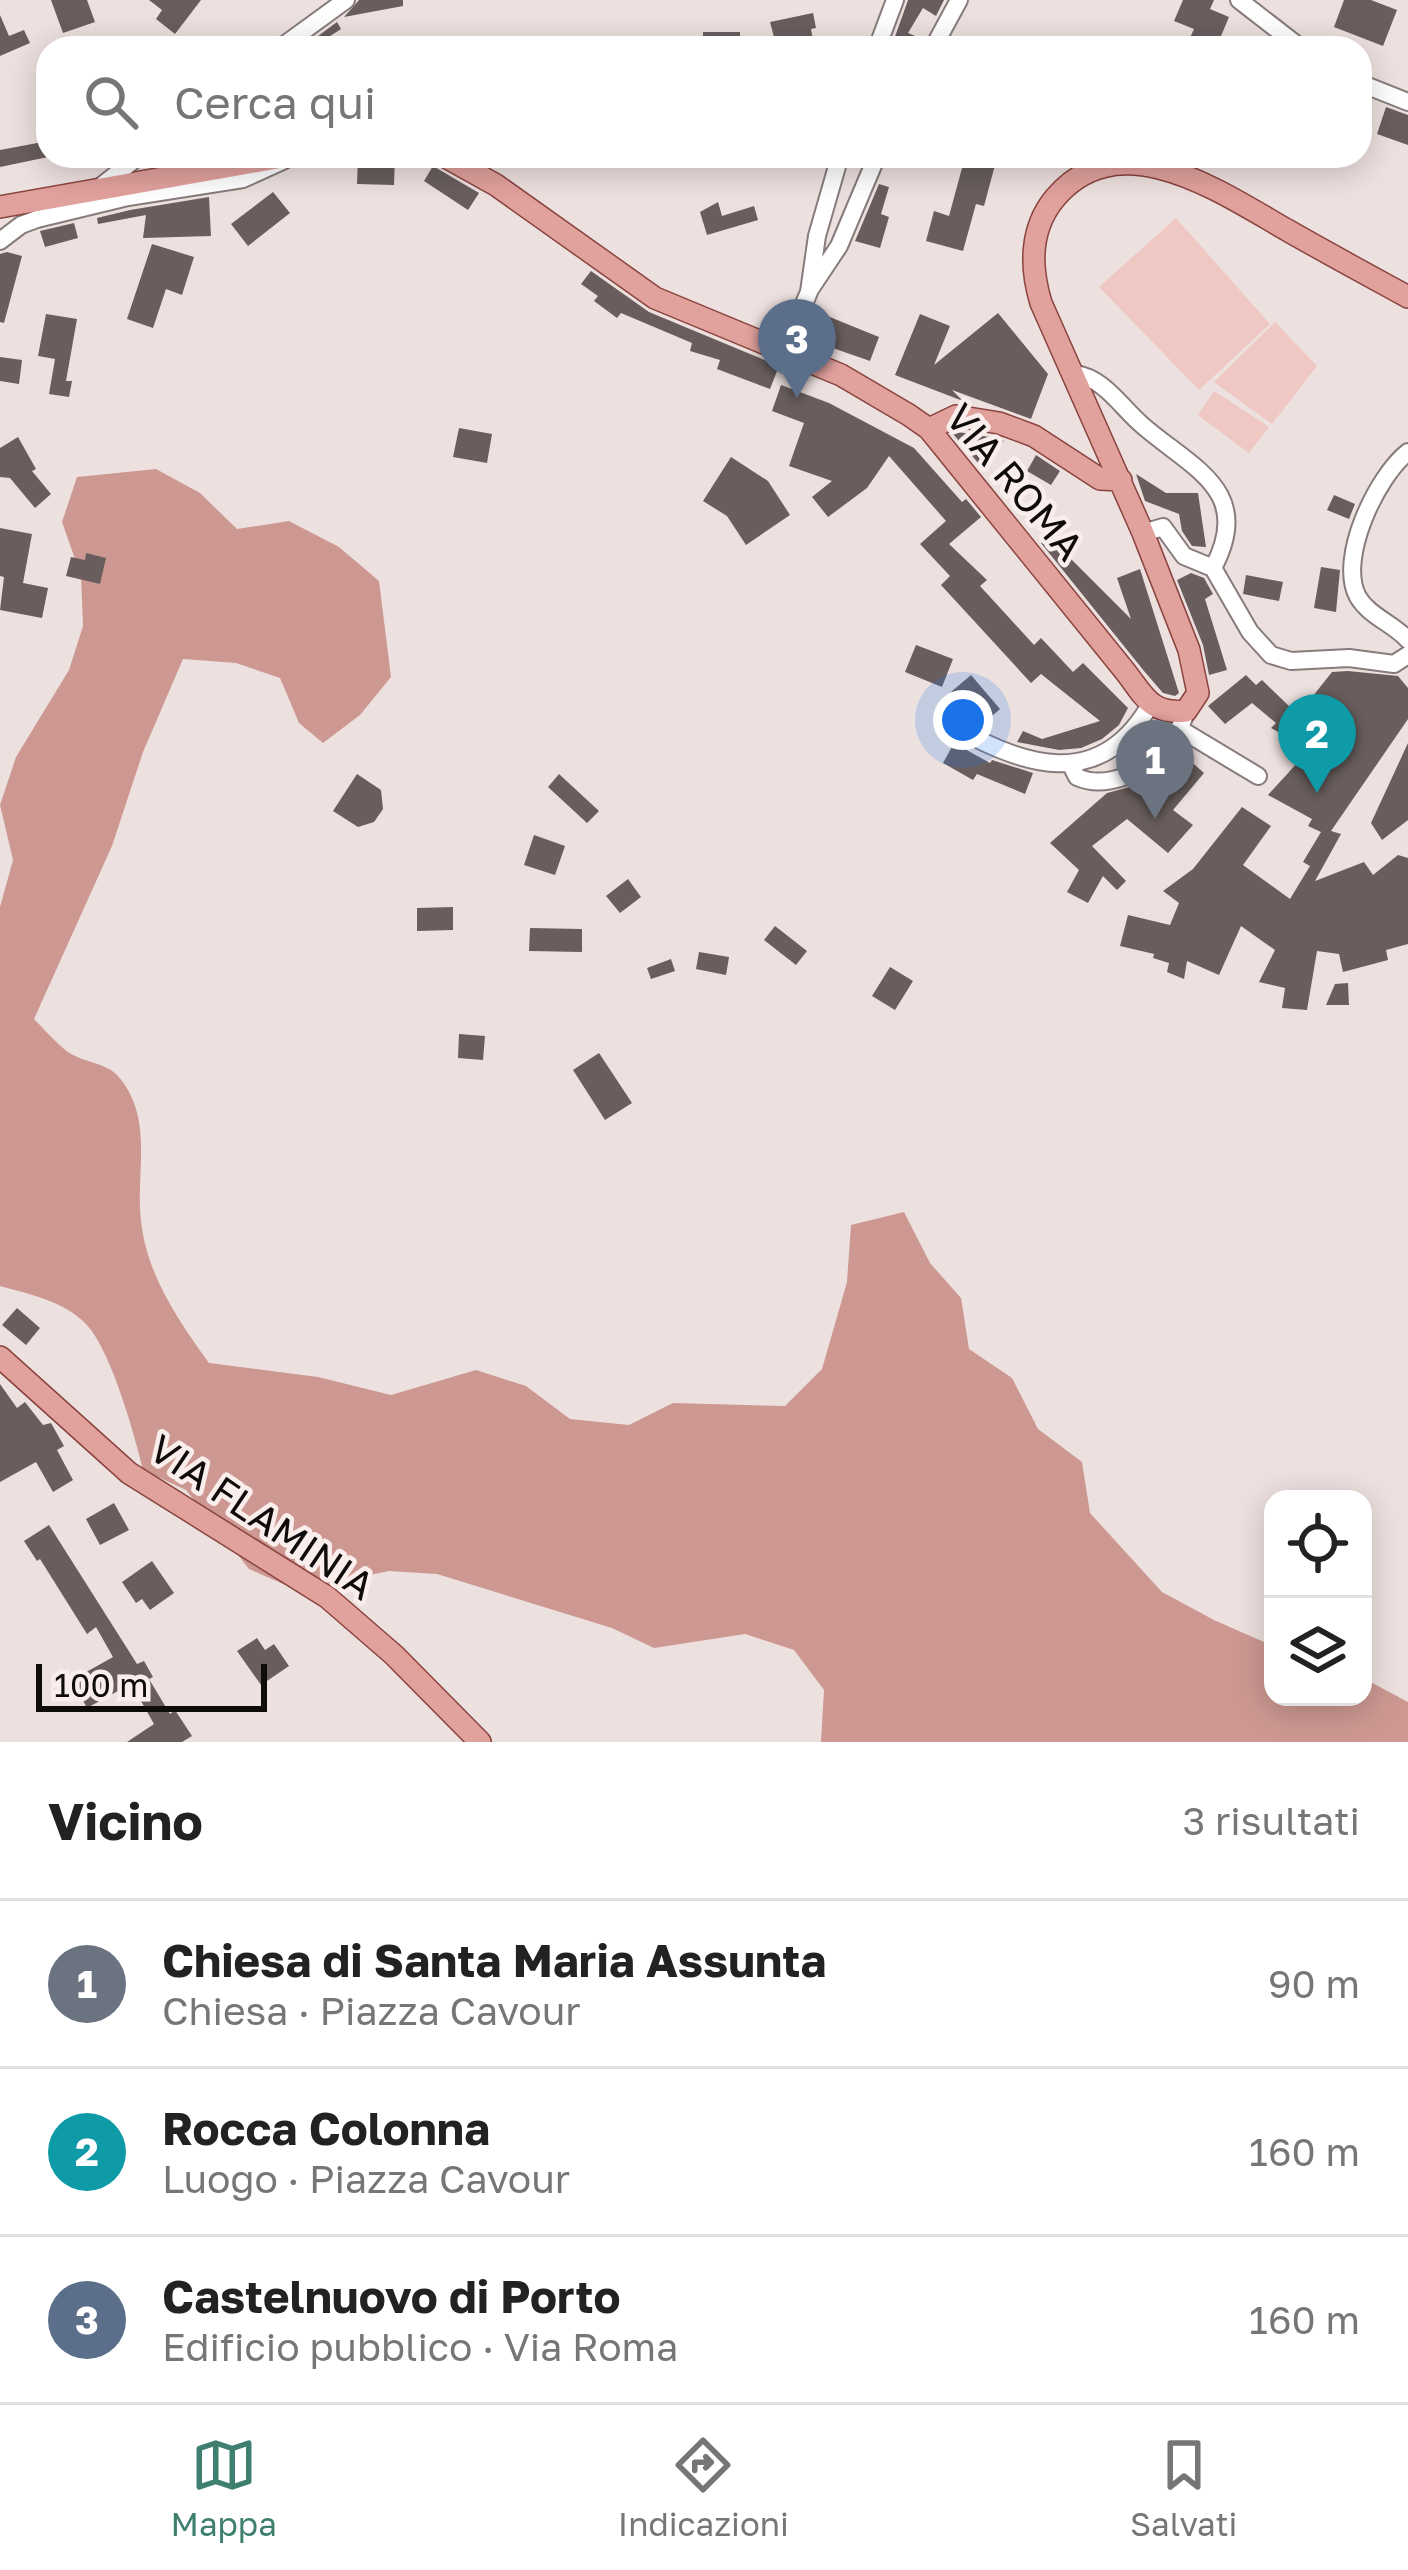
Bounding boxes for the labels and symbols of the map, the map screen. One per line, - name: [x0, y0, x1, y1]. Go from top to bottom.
- pin: 3: [758, 299, 836, 398]
- street label: VIA ROMA: [937, 394, 1094, 569]
- your location: [933, 690, 993, 750]
- pin: 2: [1278, 694, 1356, 793]
- pin: 1: [1116, 720, 1194, 819]
- street label: VIA FLAMINIA: [141, 1424, 384, 1609]
- scale bar: [36, 1658, 267, 1711]

